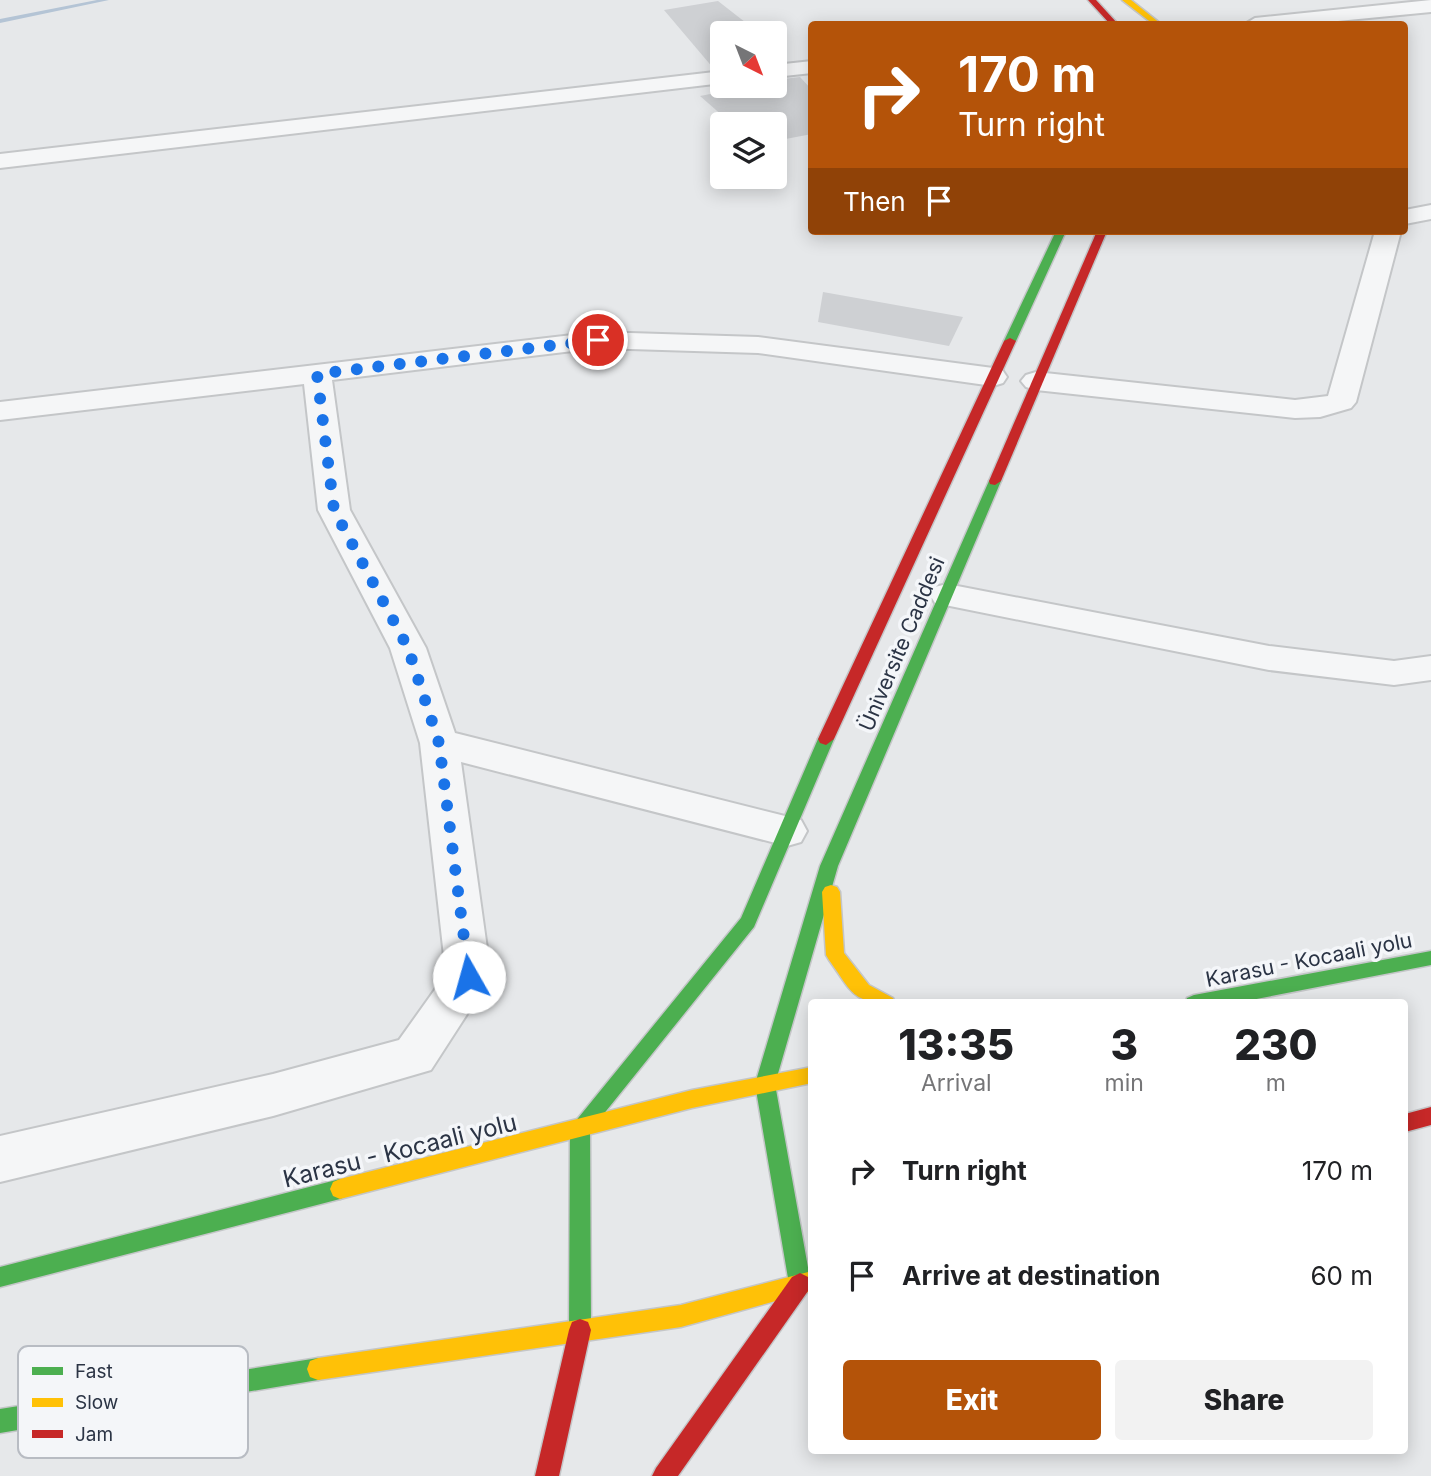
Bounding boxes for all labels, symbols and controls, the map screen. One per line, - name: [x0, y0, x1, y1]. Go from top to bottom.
- north arrow: [710, 21, 788, 98]
- map controls: [710, 21, 787, 189]
- text: 170 m: [958, 45, 1096, 104]
- icon: right: [843, 49, 934, 140]
- text: Turn right: [958, 105, 1105, 144]
- button: layers: [710, 112, 787, 189]
- icon: arrive: [920, 182, 958, 220]
- text: Then: [843, 186, 906, 217]
- pin: [568, 310, 628, 370]
- icon: arrive: [579, 321, 617, 359]
- street label: Üniversite Caddesi: [853, 552, 950, 735]
- street label: Karasu - Kocaali yolu: [1204, 927, 1414, 992]
- position arrow: [432, 940, 506, 1014]
- text: 13:35: [898, 1019, 1014, 1070]
- text: 3: [1110, 1019, 1138, 1070]
- text: 230: [1234, 1019, 1318, 1070]
- text: Arrival: [921, 1069, 992, 1097]
- text: min: [1105, 1069, 1144, 1097]
- text: m: [1266, 1069, 1286, 1097]
- street label: Karasu - Kocaali yolu: [280, 1107, 520, 1194]
- icon: right: [843, 1152, 881, 1190]
- text: Turn right: [902, 1155, 1027, 1186]
- text: 170 m: [1302, 1155, 1373, 1186]
- icon: arrive: [843, 1257, 881, 1295]
- text: Arrive at destination: [902, 1260, 1161, 1291]
- text: 60 m: [1310, 1260, 1373, 1291]
- legend: [18, 1346, 248, 1458]
- text: Fast: [75, 1360, 113, 1383]
- button: Exit: [843, 1360, 1101, 1440]
- button: Share: [1115, 1360, 1373, 1440]
- text: Slow: [75, 1391, 118, 1414]
- text: Jam: [75, 1423, 113, 1446]

